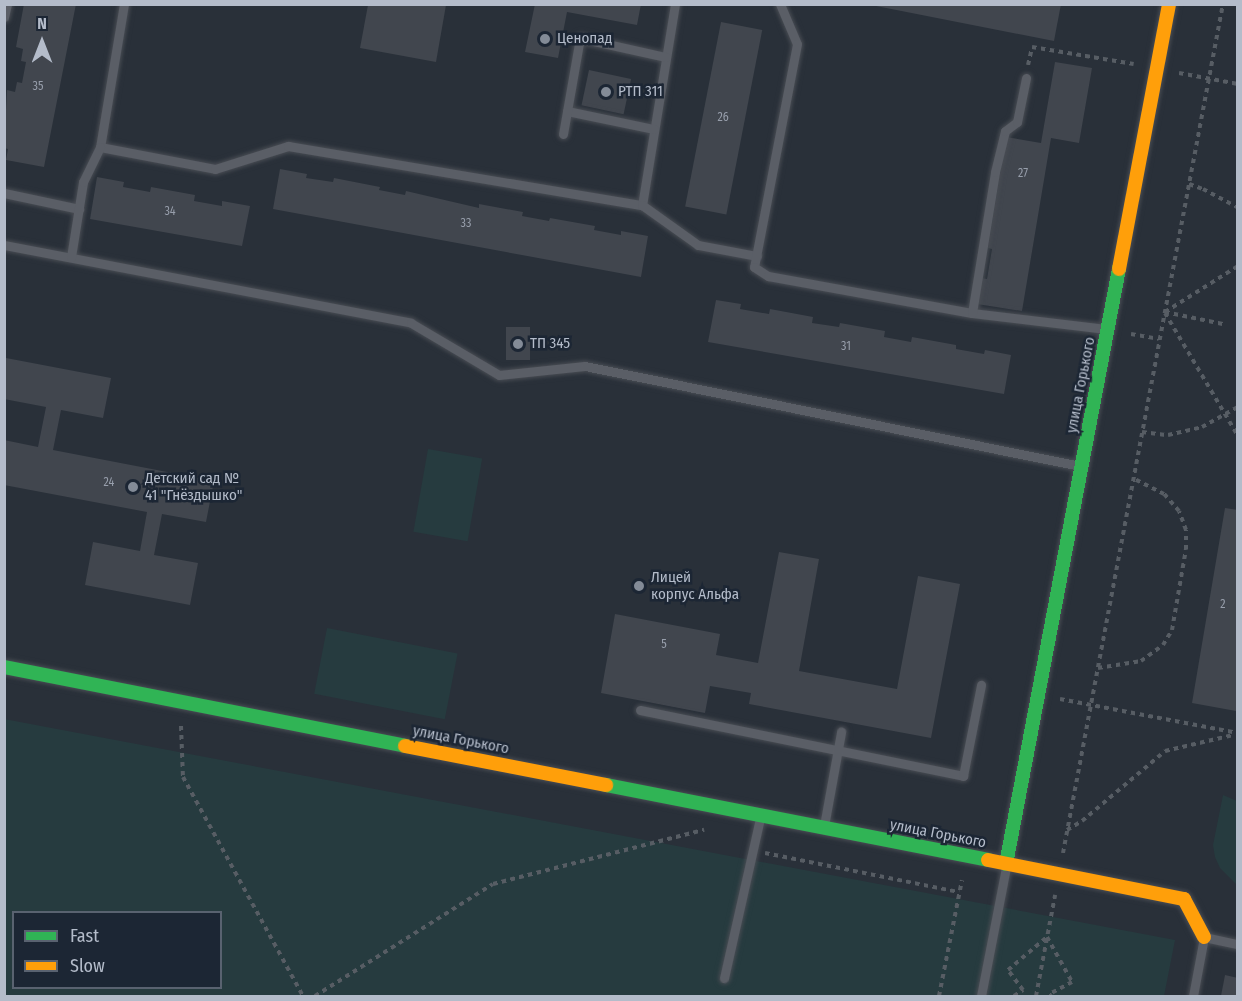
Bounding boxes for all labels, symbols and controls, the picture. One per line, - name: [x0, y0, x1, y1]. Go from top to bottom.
- north arrow: [12, 12, 72, 72]
- text: N: [37, 14, 47, 33]
- place label: Ценопад: [557, 30, 612, 48]
- marker: Ценопад: [538, 32, 552, 46]
- house number: 35: [33, 80, 43, 94]
- place label: РТП 311: [618, 83, 663, 101]
- marker: РТП 311: [599, 85, 613, 99]
- house number: 26: [717, 111, 729, 125]
- house number: 27: [1018, 167, 1028, 181]
- house number: 34: [164, 205, 176, 219]
- house number: 33: [461, 217, 471, 231]
- place label: ТП 345: [530, 335, 570, 353]
- street label: улица Горького: [1063, 335, 1099, 435]
- marker: ТП 345: [511, 337, 525, 351]
- house number: 31: [841, 340, 851, 354]
- place label: Детский сад № 41 "Гнёздышко": [145, 469, 242, 504]
- house number: 24: [104, 476, 114, 490]
- marker: Детский сад № 41 "Гнёздышко": [126, 480, 140, 494]
- place label: Лицей корпус Альфа: [651, 568, 739, 603]
- marker: Лицей корпус Альфа: [632, 579, 646, 593]
- house number: 2: [1220, 598, 1226, 612]
- house number: 5: [661, 638, 667, 652]
- street label: улица Горького: [411, 722, 511, 758]
- street label: улица Горького: [888, 816, 988, 852]
- legend: [12, 911, 222, 989]
- text: Fast: [70, 925, 99, 947]
- text: Slow: [70, 955, 105, 977]

